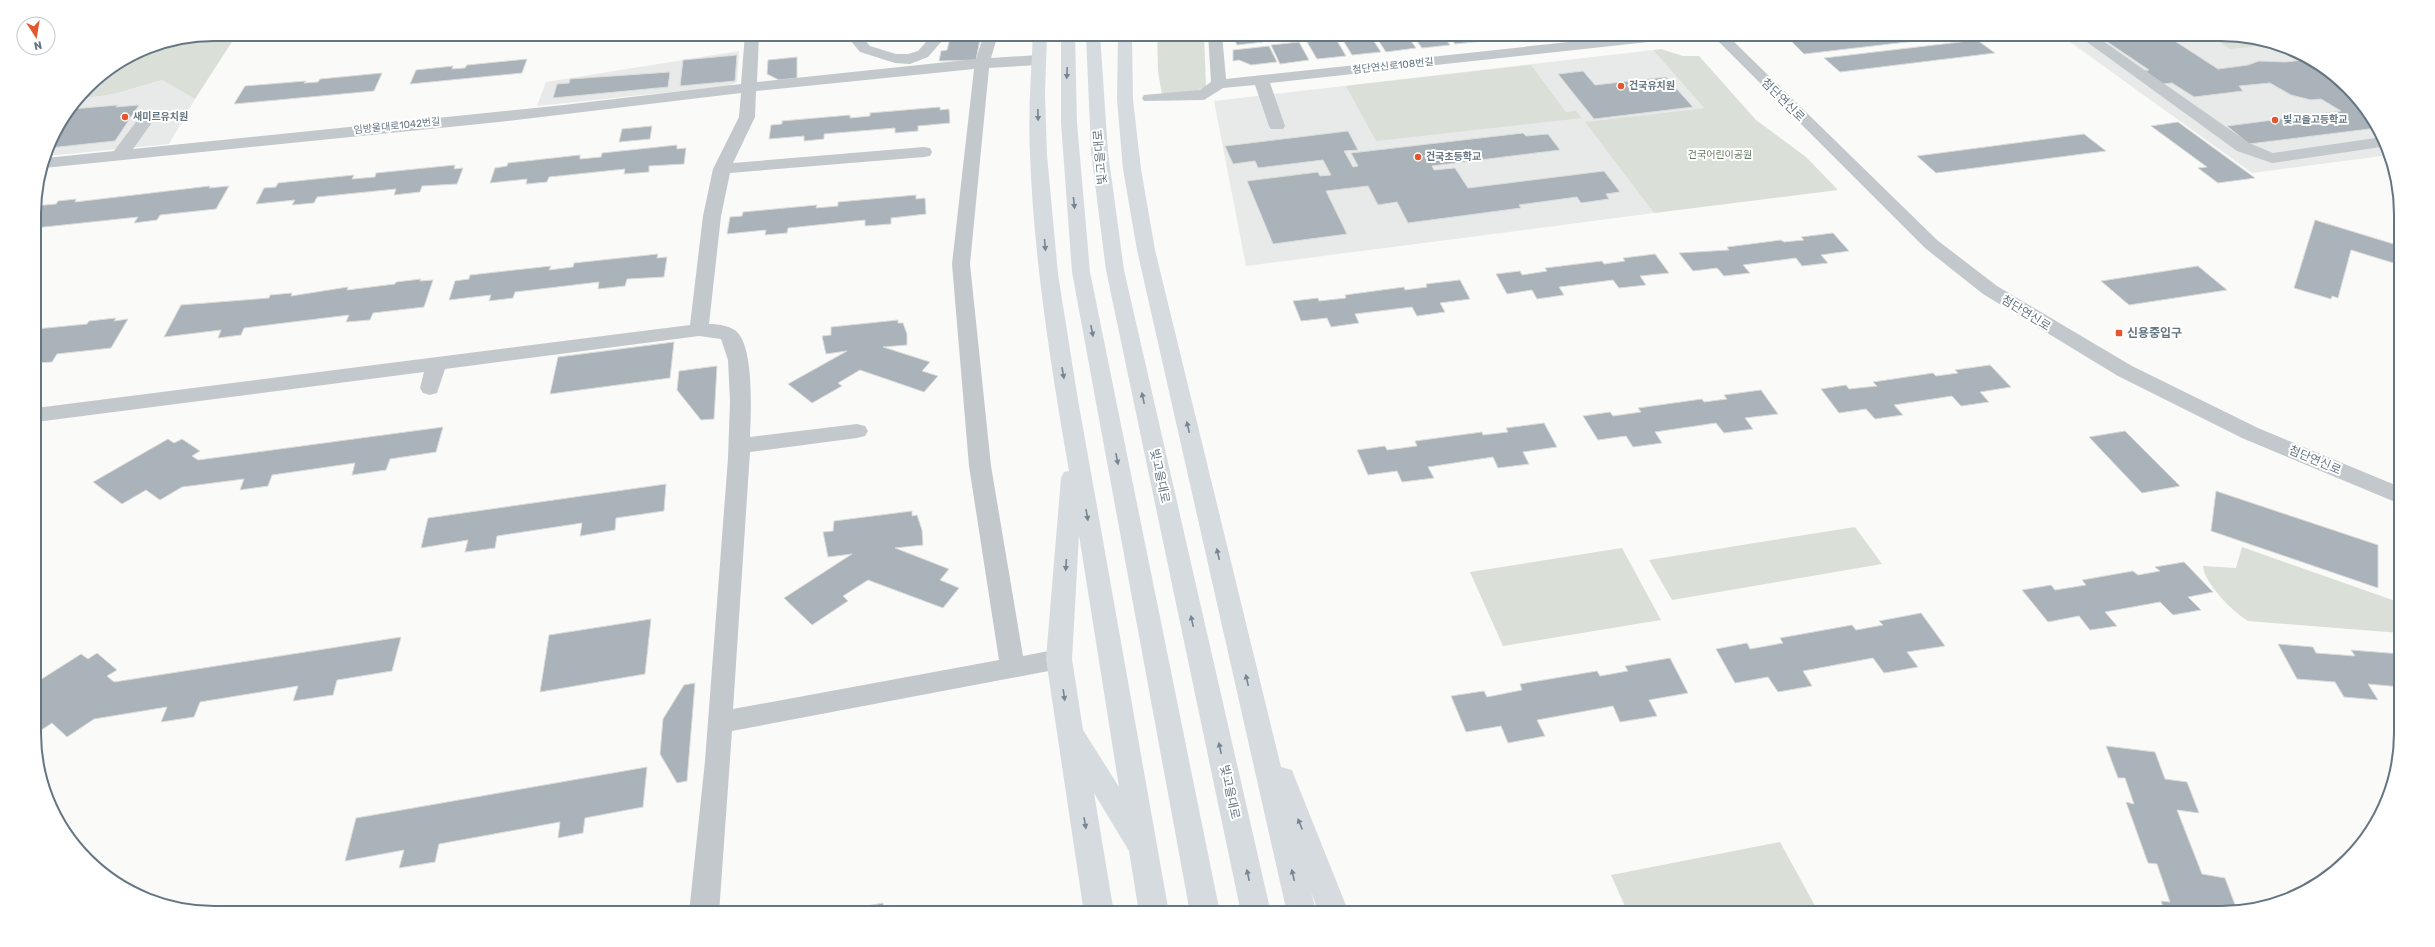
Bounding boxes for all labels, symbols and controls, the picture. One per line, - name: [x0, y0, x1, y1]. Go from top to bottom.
- north arrow: [16, 16, 56, 56]
- text: N: [33, 38, 43, 52]
- street label: 첨단연신로108번길: [1352, 56, 1434, 76]
- one-way arrow: [1064, 67, 1070, 80]
- street label: 첨단연신로: [1759, 76, 1807, 124]
- place label: 건국유치원: [1629, 80, 1675, 92]
- marker: 건국유치원: [1616, 81, 1626, 91]
- one-way arrow: [1035, 109, 1041, 122]
- place label: 새미르유치원: [133, 111, 188, 123]
- marker: 새미르유치원: [120, 112, 130, 122]
- place label: 빛고을고등학교: [2283, 113, 2347, 126]
- street label: 임방울대로1042번길: [353, 115, 441, 137]
- marker: 빛고을고등학교: [2270, 115, 2280, 125]
- street label: 빛고을대로: [1091, 129, 1109, 185]
- park label: 건국어린이공원: [1688, 149, 1752, 161]
- place label: 건국초등학교: [1426, 150, 1481, 163]
- marker: 건국초등학교: [1413, 152, 1423, 162]
- one-way arrow: [1071, 197, 1077, 209]
- one-way arrow: [1042, 239, 1049, 251]
- street label: 첨단연신로: [1999, 292, 2053, 334]
- one-way arrow: [1089, 325, 1095, 337]
- place label: 신용중입구: [2127, 326, 2182, 340]
- marker: 신용중입구: [2114, 328, 2124, 338]
- one-way arrow: [1060, 367, 1066, 379]
- one-way arrow: [1139, 392, 1145, 404]
- one-way arrow: [1185, 421, 1191, 433]
- street label: 첨단연신로: [2287, 443, 2343, 477]
- street label: 빛고을대로: [1147, 448, 1173, 504]
- one-way arrow: [1114, 453, 1120, 465]
- one-way arrow: [1084, 509, 1090, 521]
- one-way arrow: [1214, 547, 1220, 560]
- one-way arrow: [1062, 559, 1069, 571]
- one-way arrow: [1188, 615, 1194, 627]
- one-way arrow: [1244, 674, 1250, 686]
- one-way arrow: [1061, 689, 1067, 701]
- one-way arrow: [1216, 742, 1222, 754]
- street label: 빛고을대로: [1217, 764, 1243, 820]
- one-way arrow: [1082, 817, 1088, 829]
- one-way arrow: [1297, 819, 1303, 830]
- one-way arrow: [1244, 869, 1250, 881]
- one-way arrow: [1290, 869, 1296, 881]

